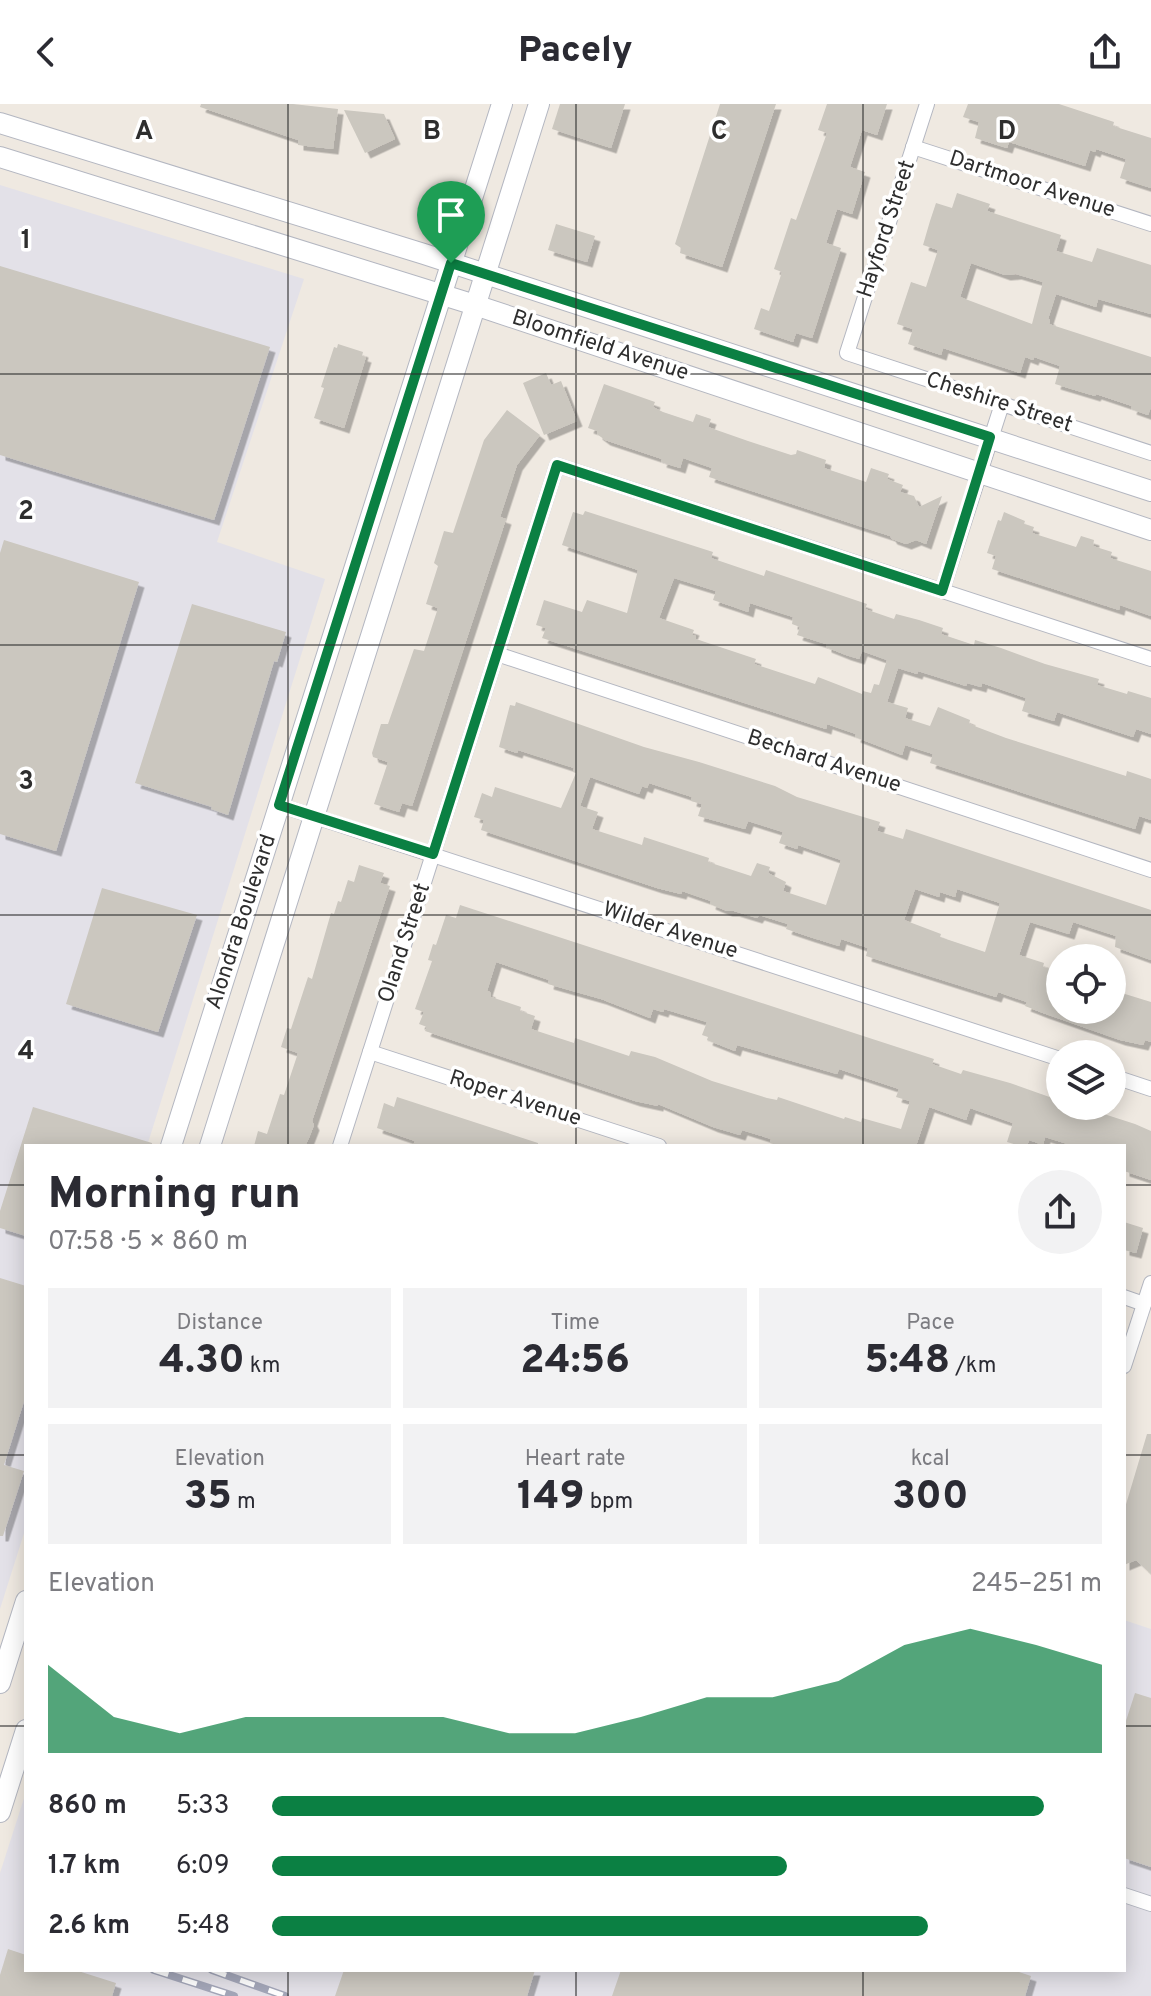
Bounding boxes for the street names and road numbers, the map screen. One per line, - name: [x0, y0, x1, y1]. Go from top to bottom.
- street label: Dartmoor Avenue: [946, 145, 1118, 225]
- street label: Hayford Street: [852, 157, 922, 301]
- street label: Bloomfield Avenue: [508, 305, 692, 387]
- street label: Cheshire Street: [922, 367, 1076, 439]
- street label: Bechard Avenue: [744, 724, 904, 800]
- street label: Alondra Boulevard: [201, 831, 283, 1013]
- street label: Oland Street: [373, 880, 437, 1006]
- street label: Wilder Avenue: [599, 896, 741, 966]
- street label: Roper Avenue: [445, 1065, 585, 1133]

